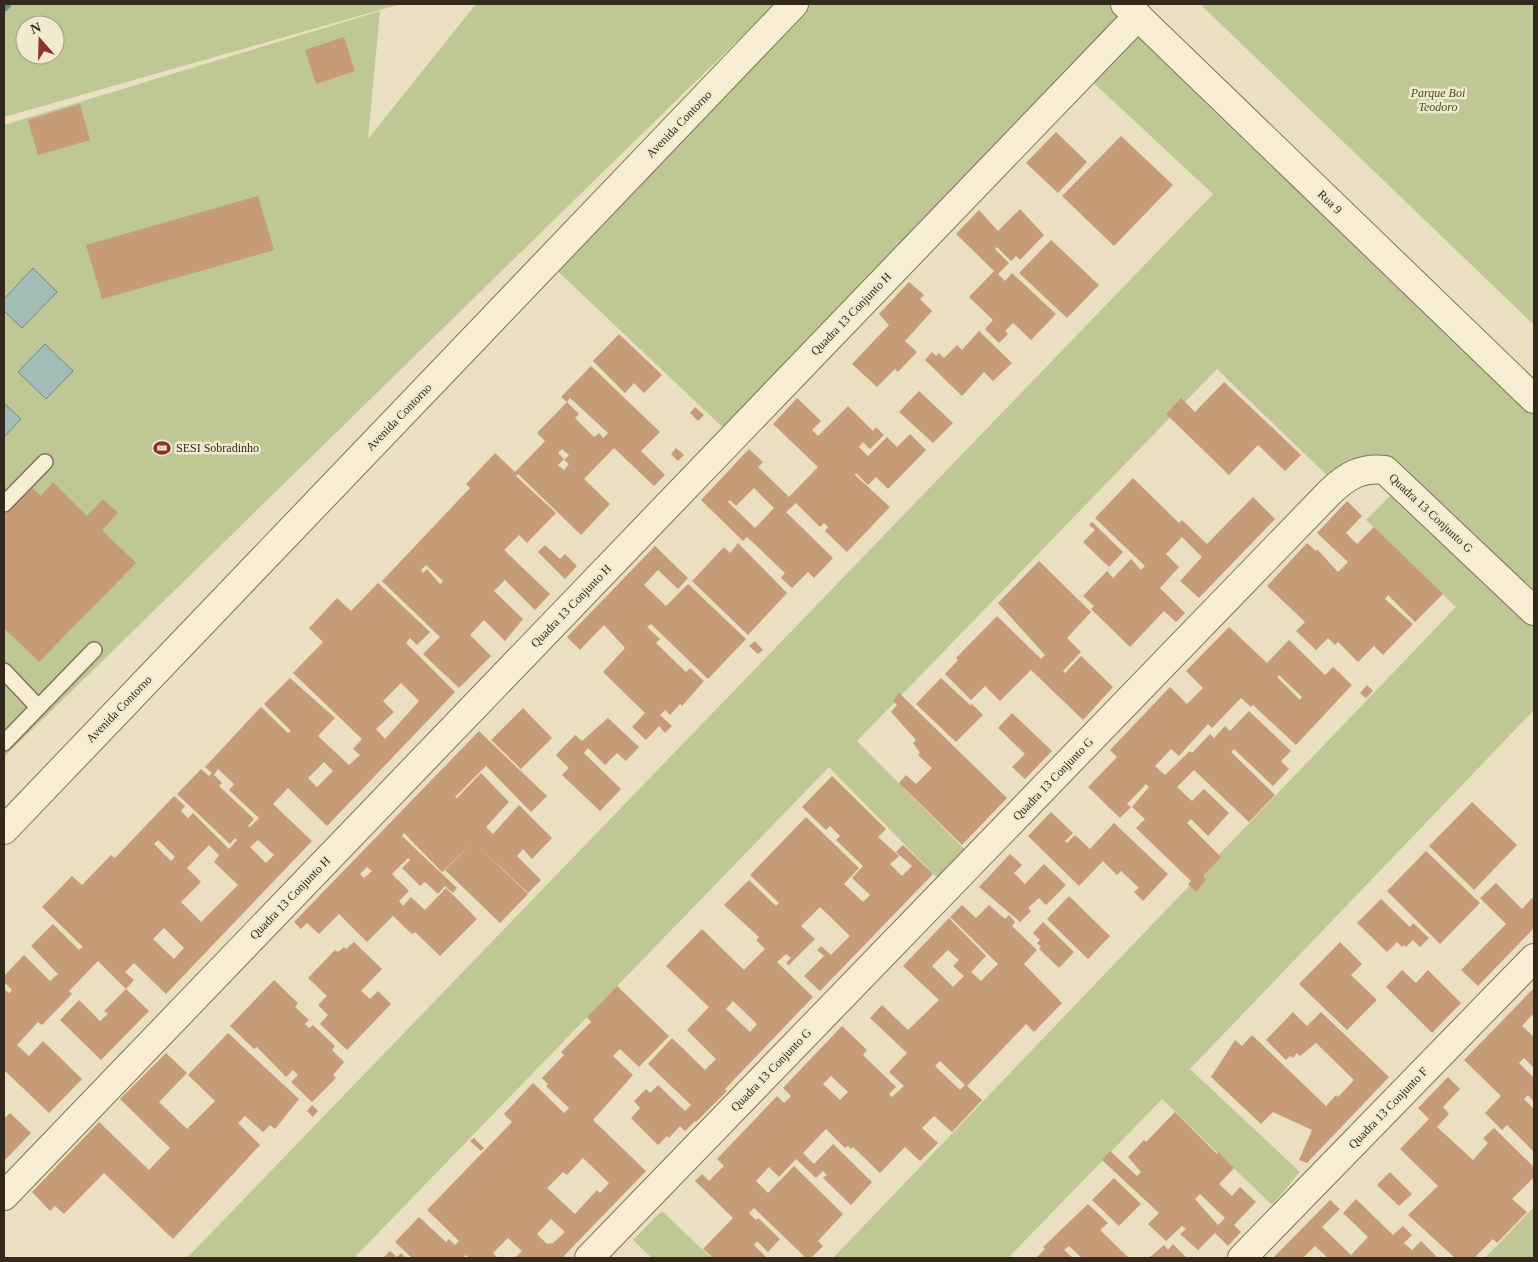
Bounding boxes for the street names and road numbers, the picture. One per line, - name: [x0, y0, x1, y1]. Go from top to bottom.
- street label: Avenida Contorno: [643, 87, 715, 161]
- street label: Rua 9: [1315, 187, 1345, 217]
- street label: Quadra 13 Conjunto H: [808, 269, 894, 358]
- street label: Avenida Contorno: [363, 380, 435, 454]
- street label: Quadra 13 Conjunto G: [1386, 470, 1476, 556]
- street label: Quadra 13 Conjunto H: [528, 561, 614, 650]
- street label: Avenida Contorno: [83, 672, 155, 746]
- street label: Quadra 13 Conjunto G: [1010, 734, 1096, 823]
- street label: Quadra 13 Conjunto H: [247, 853, 333, 942]
- street label: Quadra 13 Conjunto G: [728, 1025, 814, 1114]
- street label: Quadra 13 Conjunto F: [1346, 1064, 1431, 1152]

